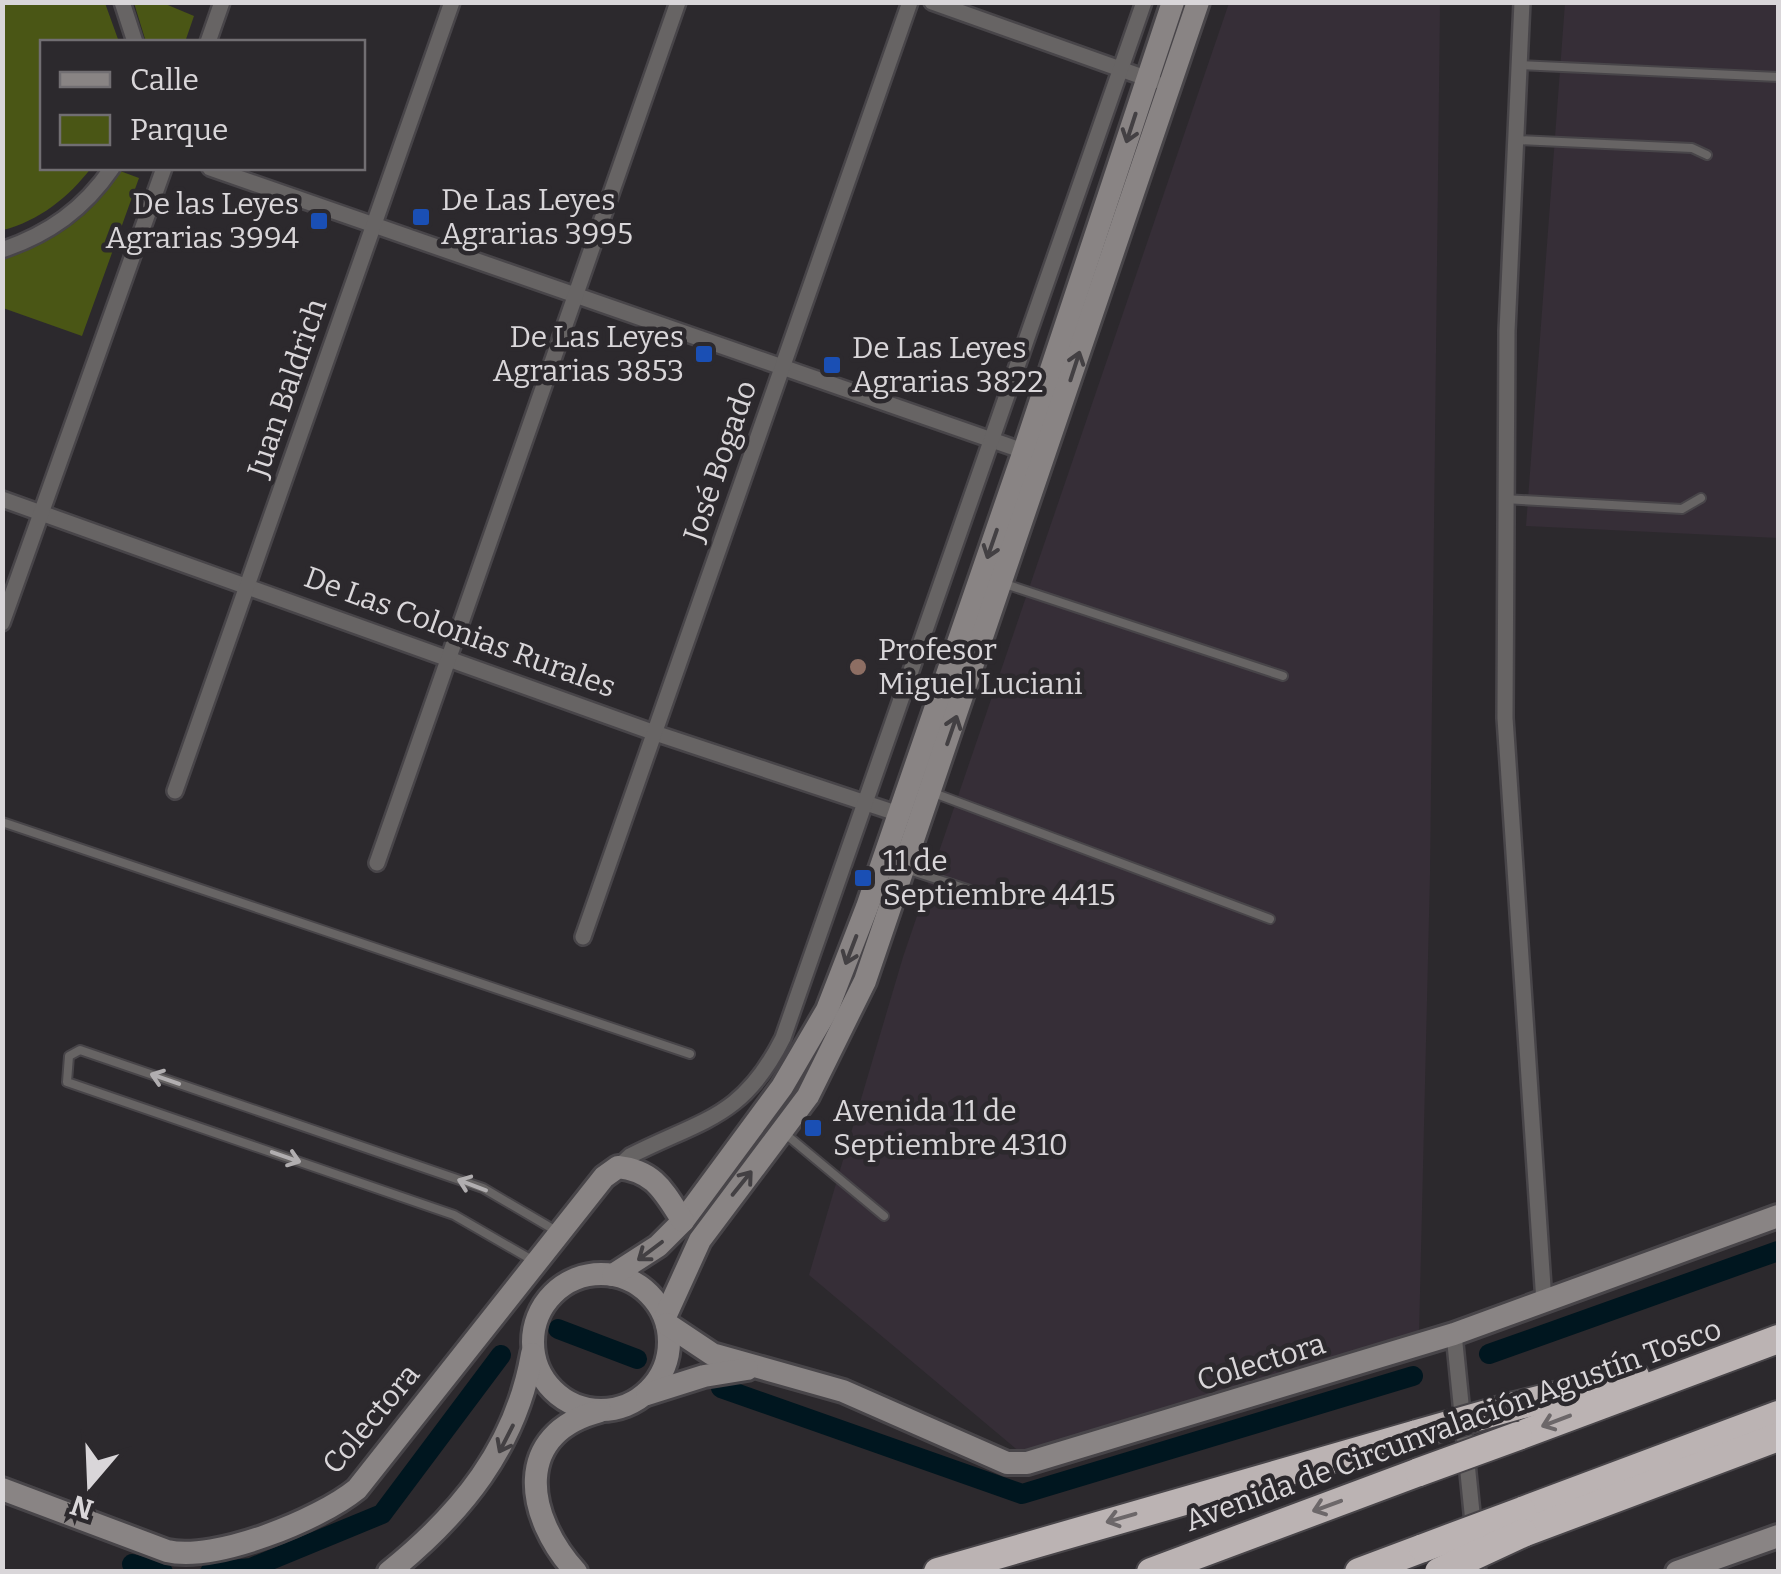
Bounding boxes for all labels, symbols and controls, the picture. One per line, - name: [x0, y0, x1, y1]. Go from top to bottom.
- legend: [40, 40, 365, 170]
- text: Calle: [130, 62, 199, 98]
- text: Parque: [130, 112, 228, 148]
- one-way arrow: [1121, 112, 1139, 144]
- place label: De Las Leyes Agrarias 3995: [441, 182, 633, 252]
- place label: De las Leyes Agrarias 3994: [106, 186, 299, 256]
- marker: De Las Leyes Agrarias 3995: [410, 206, 432, 228]
- marker: De las Leyes Agrarias 3994: [308, 210, 330, 232]
- street label: Juan Baldrich: [239, 294, 334, 483]
- place label: De Las Leyes Agrarias 3853: [493, 319, 684, 389]
- place label: De Las Leyes Agrarias 3822: [852, 330, 1043, 400]
- marker: De Las Leyes Agrarias 3853: [693, 343, 715, 365]
- one-way arrow: [1068, 351, 1086, 382]
- marker: De Las Leyes Agrarias 3822: [821, 354, 843, 376]
- street label: José Bogado: [675, 376, 764, 547]
- one-way arrow: [982, 527, 1000, 558]
- street label: De Las Colonias Rurales: [299, 559, 621, 705]
- place label: Profesor Miguel Luciani: [878, 632, 1083, 702]
- marker: Profesor Miguel Luciani: [847, 656, 869, 678]
- one-way arrow: [944, 715, 962, 746]
- place label: 11 de Septiembre 4415: [883, 843, 1115, 913]
- marker: 11 de Septiembre 4415: [852, 867, 874, 889]
- one-way arrow: [840, 934, 858, 964]
- one-way arrow: [150, 1069, 182, 1087]
- place label: Avenida 11 de Septiembre 4310: [833, 1093, 1068, 1163]
- marker: Avenida 11 de Septiembre 4310: [802, 1117, 824, 1139]
- one-way arrow: [269, 1149, 300, 1167]
- one-way arrow: [731, 1171, 753, 1197]
- one-way arrow: [458, 1175, 488, 1193]
- one-way arrow: [637, 1240, 664, 1261]
- street label: Avenida de Circunvalación Agustín Tosco: [1180, 1311, 1726, 1539]
- street label: Colectora: [1193, 1325, 1329, 1399]
- street label: Colectora: [315, 1357, 427, 1481]
- one-way arrow: [1541, 1414, 1571, 1432]
- one-way arrow: [496, 1424, 515, 1453]
- north arrow: [40, 1434, 140, 1534]
- text: N: [66, 1488, 98, 1526]
- one-way arrow: [1313, 1498, 1344, 1516]
- one-way arrow: [1106, 1510, 1137, 1528]

